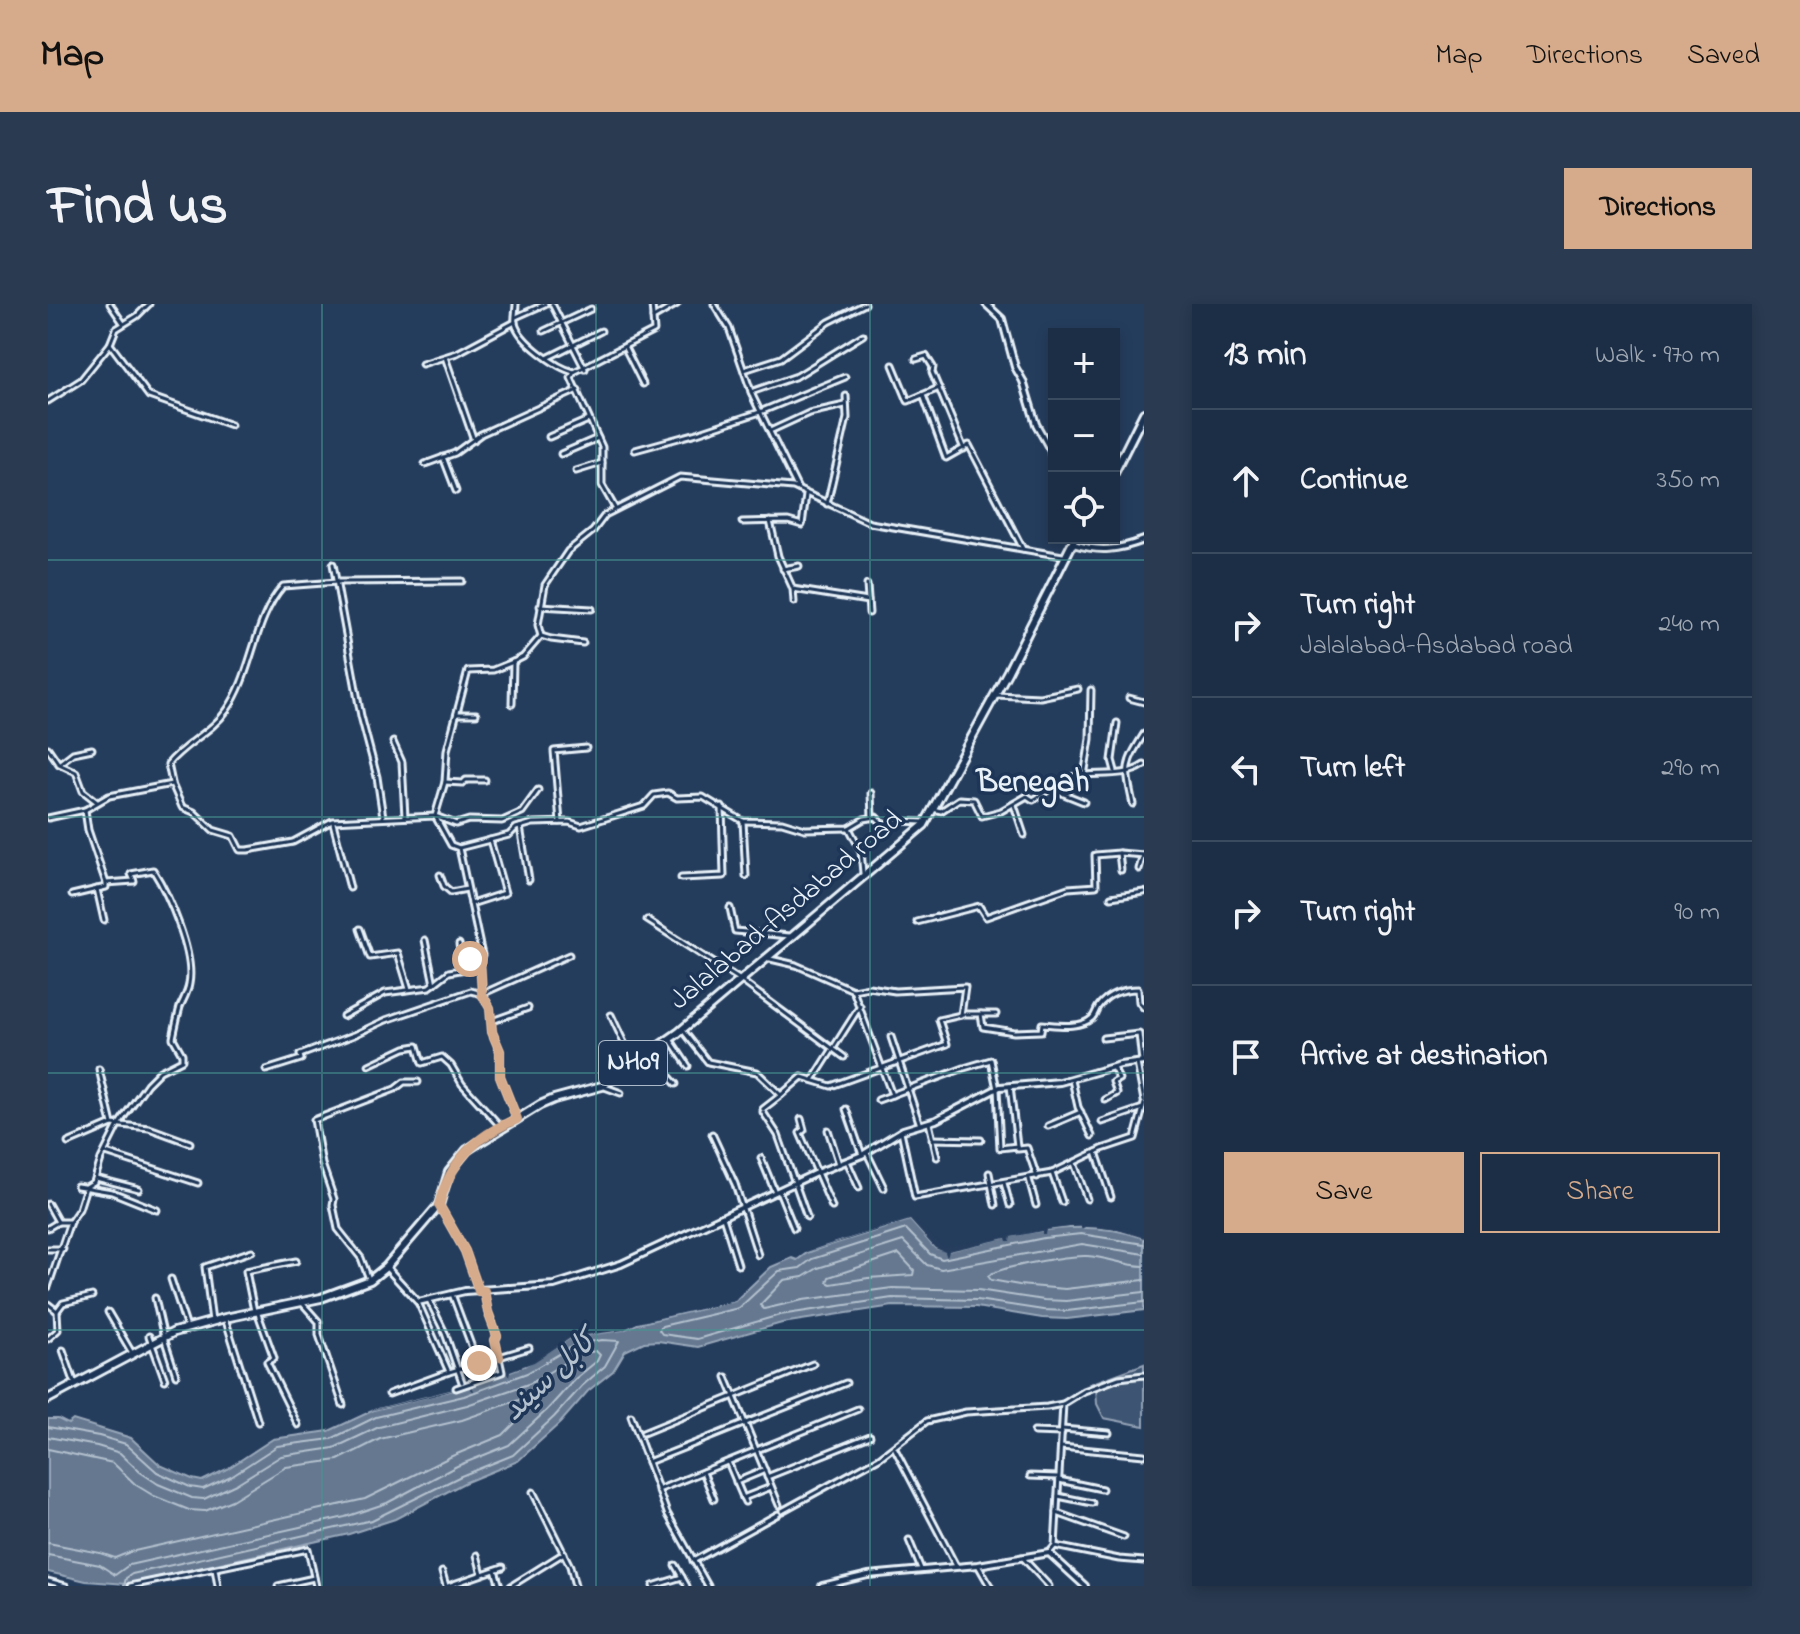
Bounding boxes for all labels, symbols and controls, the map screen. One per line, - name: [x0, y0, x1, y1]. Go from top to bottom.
- text: Map: [40, 28, 104, 84]
- text: Map: [1435, 36, 1483, 77]
- text: Directions: [1527, 36, 1643, 77]
- text: Saved: [1687, 36, 1760, 77]
- text: Find us: [48, 168, 228, 249]
- button: Directions: [1564, 168, 1752, 249]
- map controls: [1048, 328, 1120, 544]
- button: +: [1048, 328, 1120, 400]
- text: 13 min: [1224, 331, 1307, 381]
- text: Walk · 970 m: [1595, 337, 1720, 375]
- button: −: [1048, 400, 1120, 472]
- icon: ahead: [1224, 459, 1268, 503]
- text: Continue: [1300, 459, 1408, 503]
- text: 350 m: [1656, 462, 1720, 500]
- button: locate: [1048, 472, 1120, 544]
- text: Turn right: [1300, 584, 1415, 628]
- icon: right: [1224, 603, 1268, 647]
- text: 240 m: [1658, 606, 1720, 644]
- text: Jalalabad-Asdabad road: [1300, 628, 1573, 666]
- icon: left: [1224, 747, 1268, 791]
- text: Turn left: [1300, 747, 1405, 791]
- text: 290 m: [1661, 750, 1720, 788]
- district label: Benegah: [975, 760, 1089, 808]
- street label: Jalalabad-Asdabad road: [661, 801, 913, 1021]
- icon: right: [1224, 891, 1268, 935]
- text: Turn right: [1300, 891, 1415, 935]
- text: 90 m: [1674, 894, 1720, 932]
- route start: [452, 941, 488, 977]
- icon: arrive: [1224, 1035, 1268, 1079]
- text: Arrive at destination: [1300, 1035, 1548, 1079]
- road number: NH09: [599, 1041, 667, 1085]
- button: Save: [1224, 1152, 1464, 1233]
- button: Share: [1480, 1152, 1720, 1233]
- water label: کابل سيند: [494, 1318, 612, 1432]
- route end: [461, 1345, 497, 1381]

